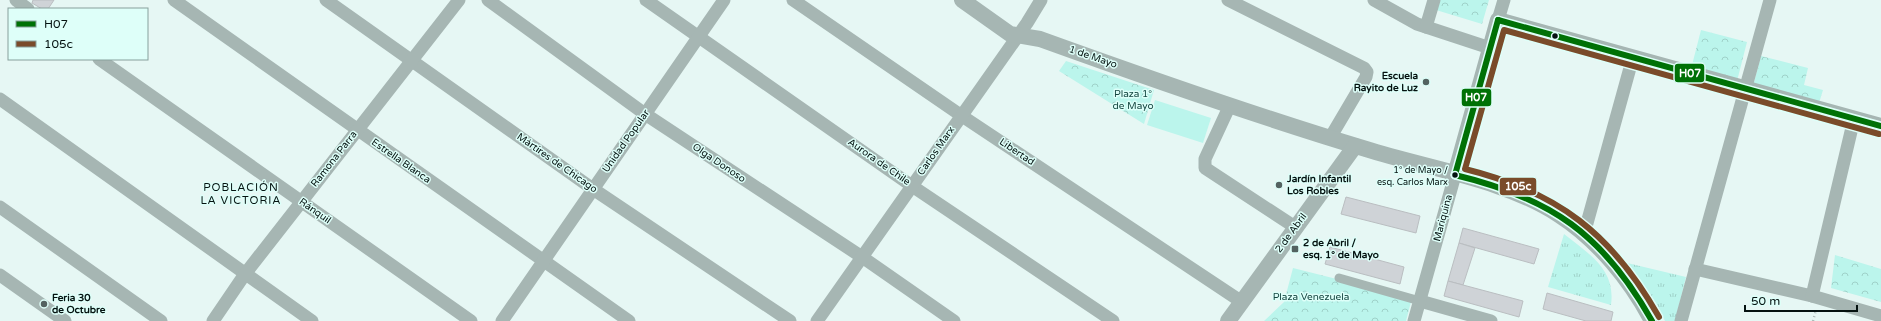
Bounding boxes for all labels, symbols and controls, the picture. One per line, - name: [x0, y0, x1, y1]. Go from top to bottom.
- legend: [8, 8, 148, 60]
- text: H07: [44, 17, 68, 31]
- unlabelled marker: [1550, 31, 1560, 41]
- text: 105c: [44, 37, 73, 51]
- street label: 1 de Mayo: [1067, 43, 1119, 71]
- line badge: H07: [1674, 63, 1705, 83]
- text: H07: [1679, 67, 1701, 80]
- place label: Escuela Rayito de Luz: [1354, 70, 1418, 94]
- marker: Escuela Rayito de Luz: [1421, 77, 1431, 87]
- park label: Plaza 1° de Mayo: [1112, 88, 1154, 112]
- line badge: H07: [1461, 88, 1492, 107]
- text: H07: [1465, 91, 1487, 104]
- street label: Unidad Popular: [600, 107, 652, 175]
- street label: Carlos Marx: [915, 124, 957, 178]
- street label: Ramona Parra: [308, 129, 360, 189]
- street label: Mártires de Chicago: [514, 131, 600, 195]
- street label: Estrella Blanca: [369, 136, 433, 186]
- street label: Aurora de Chile: [845, 136, 913, 188]
- street label: Libertad: [997, 136, 1037, 168]
- street label: Olga Donoso: [690, 141, 748, 185]
- place label: 1° de Mayo / esq. Carlos Marx: [1377, 165, 1448, 188]
- marker: 1° de Mayo / esq. Carlos Marx: [1450, 170, 1460, 180]
- place label: Jardín Infantil Los Robles: [1286, 173, 1351, 197]
- line badge: 105c: [1499, 177, 1537, 196]
- district label: POBLACIÓN LA VICTORIA: [200, 180, 282, 207]
- marker: Jardín Infantil Los Robles: [1274, 180, 1284, 190]
- text: 105c: [1505, 180, 1531, 193]
- street label: Mariquina: [1431, 193, 1455, 243]
- street label: Ránquil: [297, 196, 333, 226]
- street label: 2 de Abril: [1273, 211, 1309, 255]
- place label: 2 de Abril / esq. 1° de Mayo: [1303, 237, 1379, 261]
- marker: 2 de Abril / esq. 1° de Mayo: [1290, 244, 1300, 254]
- scale bar: [1745, 287, 1857, 313]
- park label: Plaza Venezuela: [1273, 291, 1349, 303]
- place label: Feria 30 de Octubre: [52, 292, 106, 316]
- text: 50 m: [1751, 294, 1780, 308]
- marker: Feria 30 de Octubre: [39, 299, 49, 309]

